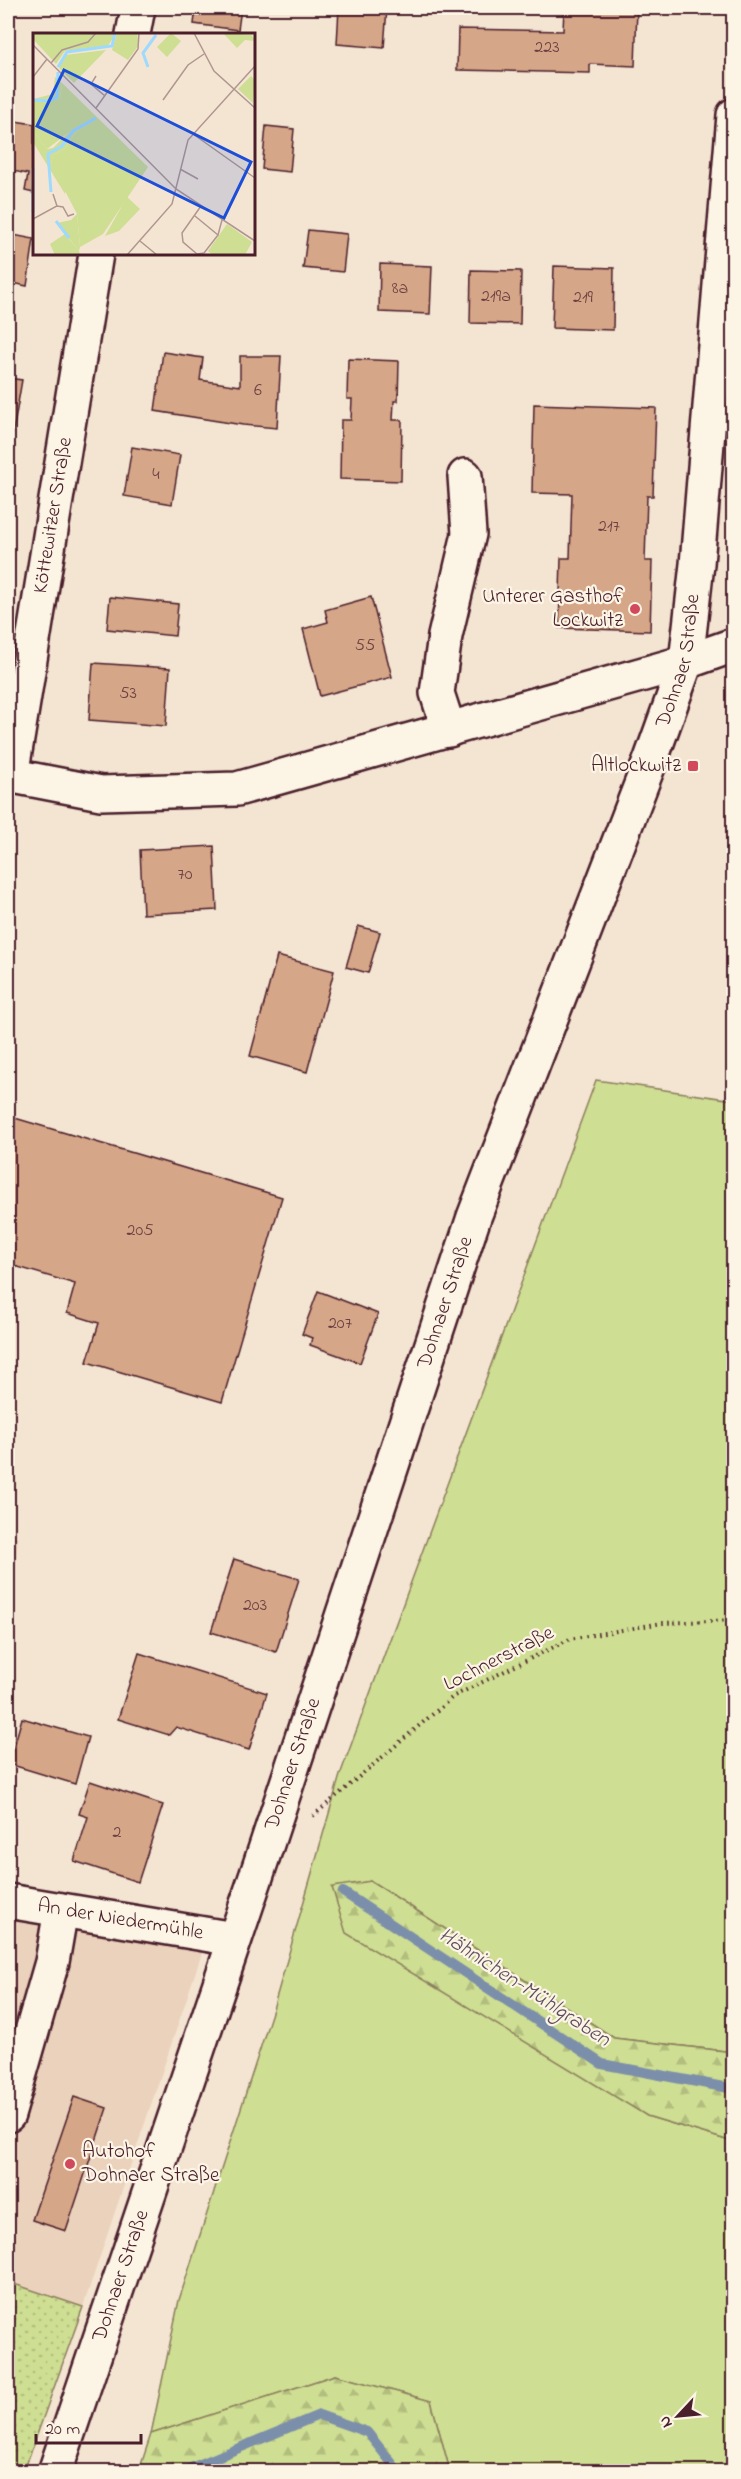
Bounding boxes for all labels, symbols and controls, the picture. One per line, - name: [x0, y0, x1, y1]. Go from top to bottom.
- inset map: [33, 33, 255, 255]
- house number: 223: [534, 35, 560, 61]
- house number: 8a: [392, 276, 408, 302]
- house number: 219a: [481, 284, 511, 310]
- house number: 219: [573, 285, 594, 311]
- house number: 6: [254, 378, 262, 404]
- street label: Köttewitzer Straße: [26, 434, 81, 596]
- house number: 4: [152, 462, 160, 488]
- house number: 217: [598, 514, 621, 540]
- place label: Unterer Gasthof Lockwitz: [482, 582, 623, 636]
- street label: Dohnaer Straße: [648, 592, 709, 733]
- marker: Unterer Gasthof Lockwitz: [628, 602, 642, 616]
- house number: 55: [355, 633, 375, 659]
- house number: 53: [119, 681, 137, 707]
- place label: Altlockwitz: [591, 751, 681, 781]
- marker: Altlockwitz: [686, 759, 700, 773]
- house number: 70: [177, 862, 193, 888]
- house number: 205: [126, 1218, 154, 1244]
- street label: Dohnaer Straße: [410, 1232, 482, 1373]
- house number: 207: [328, 1311, 353, 1337]
- house number: 203: [243, 1593, 267, 1619]
- street label: Lochnerstraße: [439, 1618, 560, 1700]
- street label: Dohnaer Straße: [257, 1694, 329, 1835]
- house number: 2: [113, 1820, 122, 1846]
- street label: An der Niedermühle: [35, 1891, 206, 1949]
- water label: Hähnichen-Mühlgraben: [432, 1920, 617, 2056]
- place label: Autohof Dohnaer Straße: [81, 2137, 220, 2191]
- marker: Autohof Dohnaer Straße: [63, 2157, 77, 2171]
- street label: Dohnaer Straße: [85, 2205, 158, 2347]
- north arrow: [648, 2386, 708, 2446]
- scale bar: [36, 2407, 141, 2445]
- text: N: [653, 2411, 679, 2432]
- text: 20 m: [45, 2417, 80, 2443]

